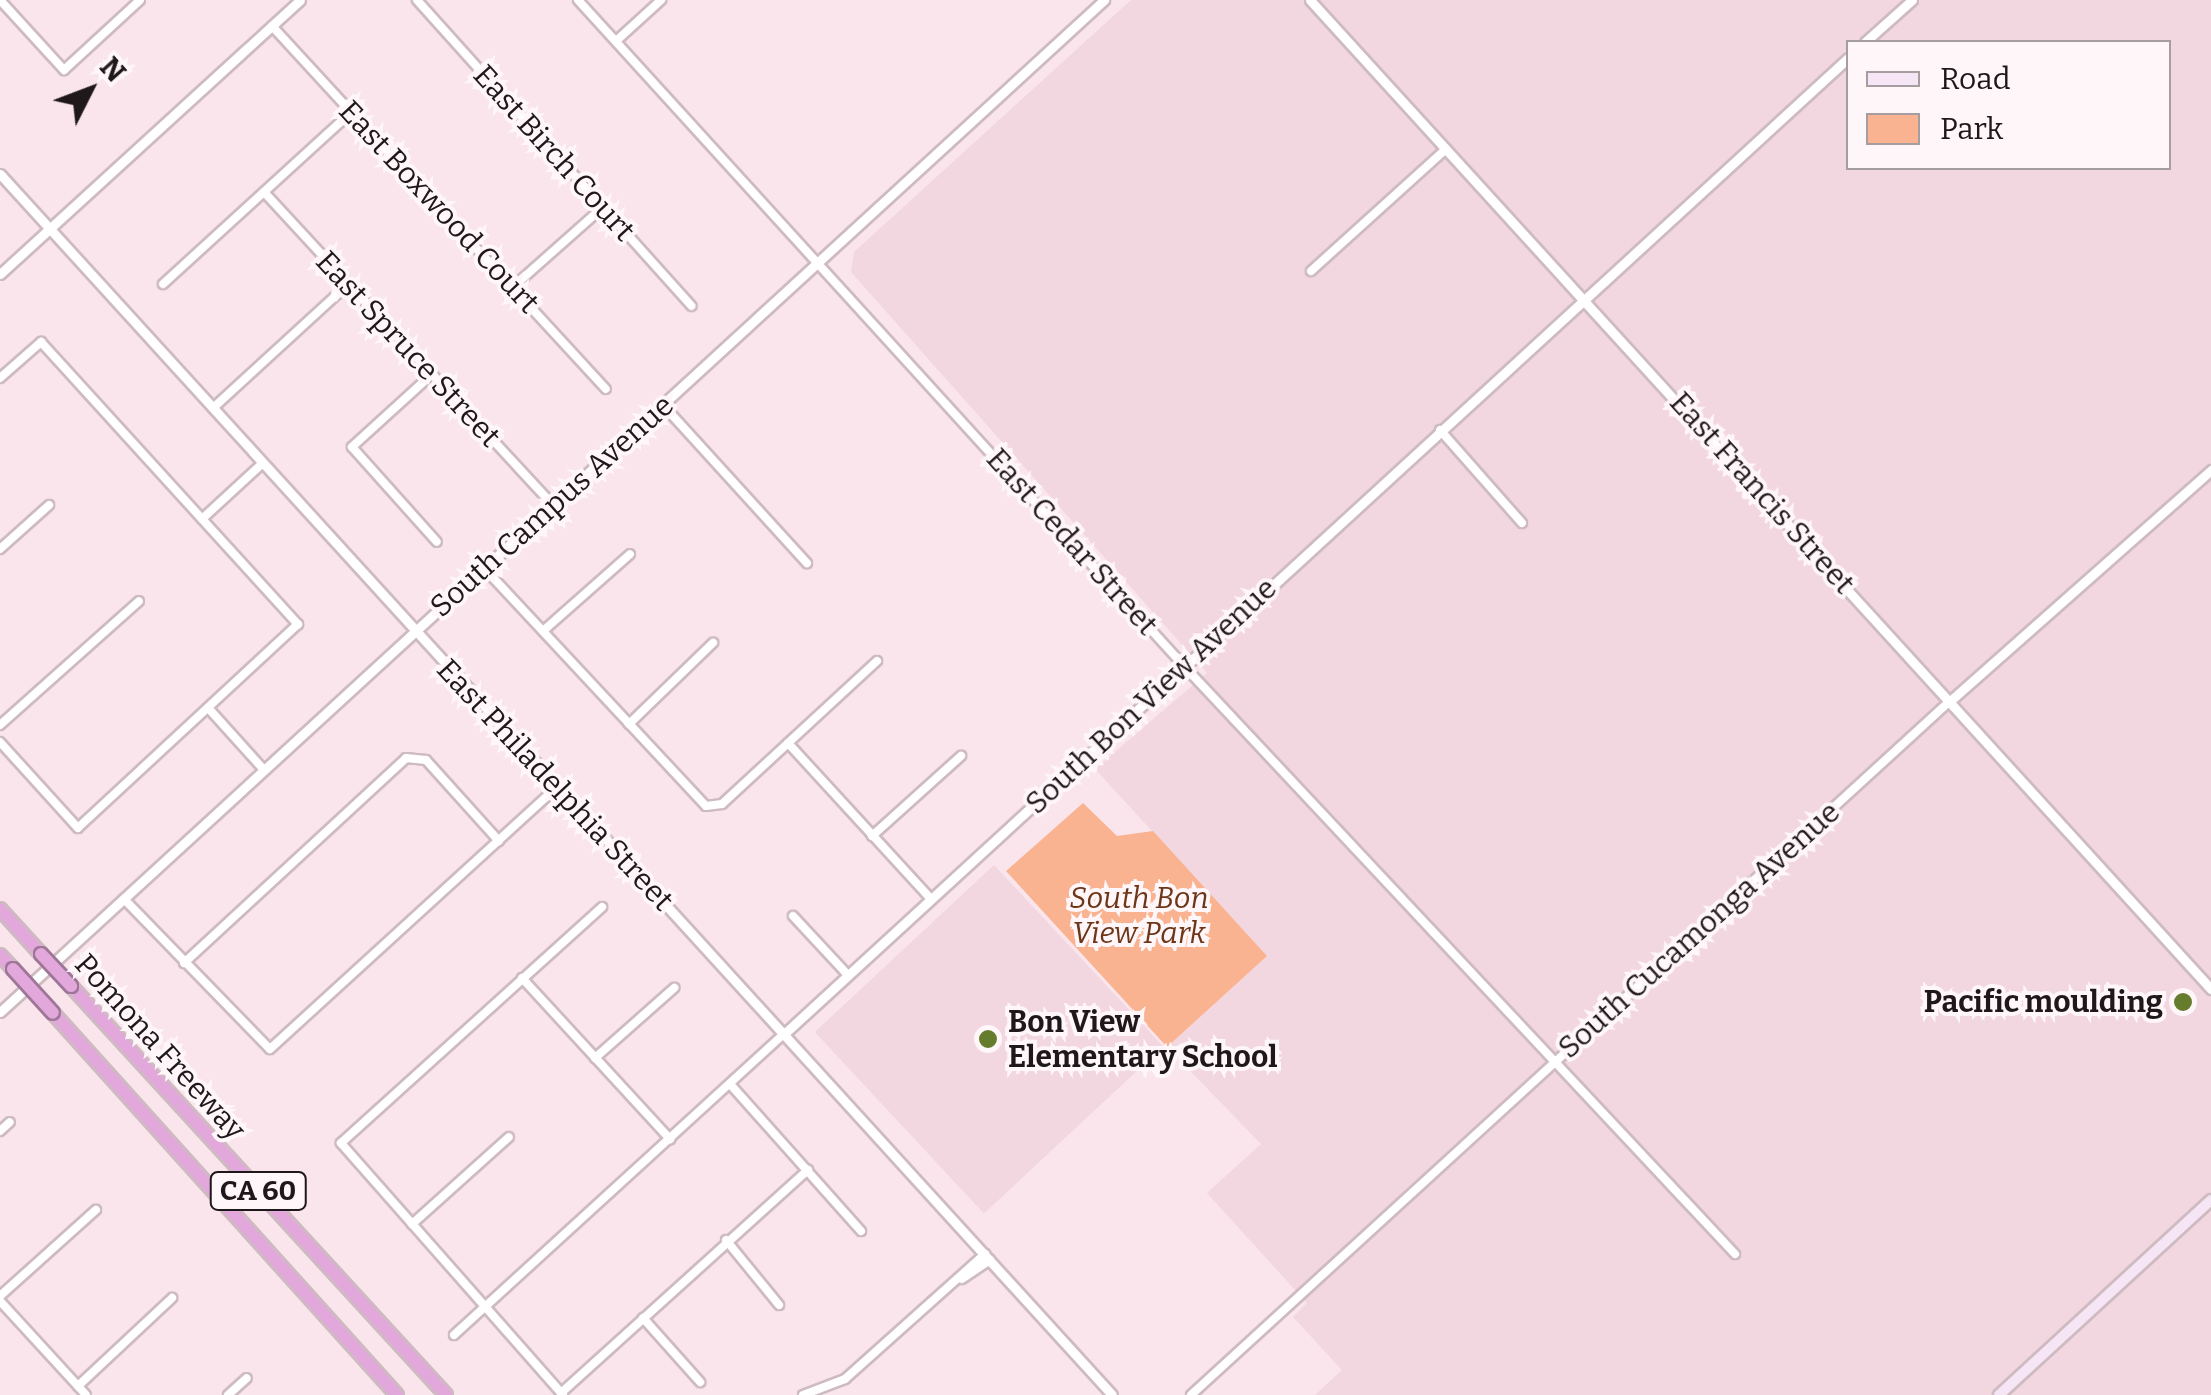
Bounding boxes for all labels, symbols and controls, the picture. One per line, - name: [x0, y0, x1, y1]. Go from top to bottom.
- north arrow: [40, 40, 140, 140]
- legend: [1846, 40, 2171, 170]
- text: N: [93, 51, 132, 89]
- street label: East Birch Court: [466, 58, 642, 248]
- text: Road: [1940, 61, 2011, 97]
- street label: East Boxwood Court: [331, 93, 547, 321]
- text: Park: [1940, 111, 2003, 147]
- street label: East Spruce Street: [308, 244, 508, 454]
- street label: East Francis Street: [1662, 385, 1862, 601]
- street label: South Campus Avenue: [423, 387, 681, 625]
- street label: East Cedar Street: [979, 441, 1165, 643]
- street label: South Bon View Avenue: [1018, 570, 1284, 822]
- street label: East Philadelphia Street: [429, 652, 681, 918]
- street label: South Cucamonga Avenue: [1551, 794, 1847, 1066]
- park label: South Bon View Park: [1069, 880, 1209, 950]
- street label: Pomona Freeway: [67, 947, 253, 1147]
- place label: Pacific moulding: [1924, 984, 2163, 1020]
- marker: Pacific moulding: [2172, 991, 2194, 1013]
- place label: Bon View Elementary School: [1008, 1004, 1278, 1074]
- marker: Bon View Elementary School: [977, 1028, 999, 1050]
- road number: CA 60: [208, 1168, 308, 1214]

